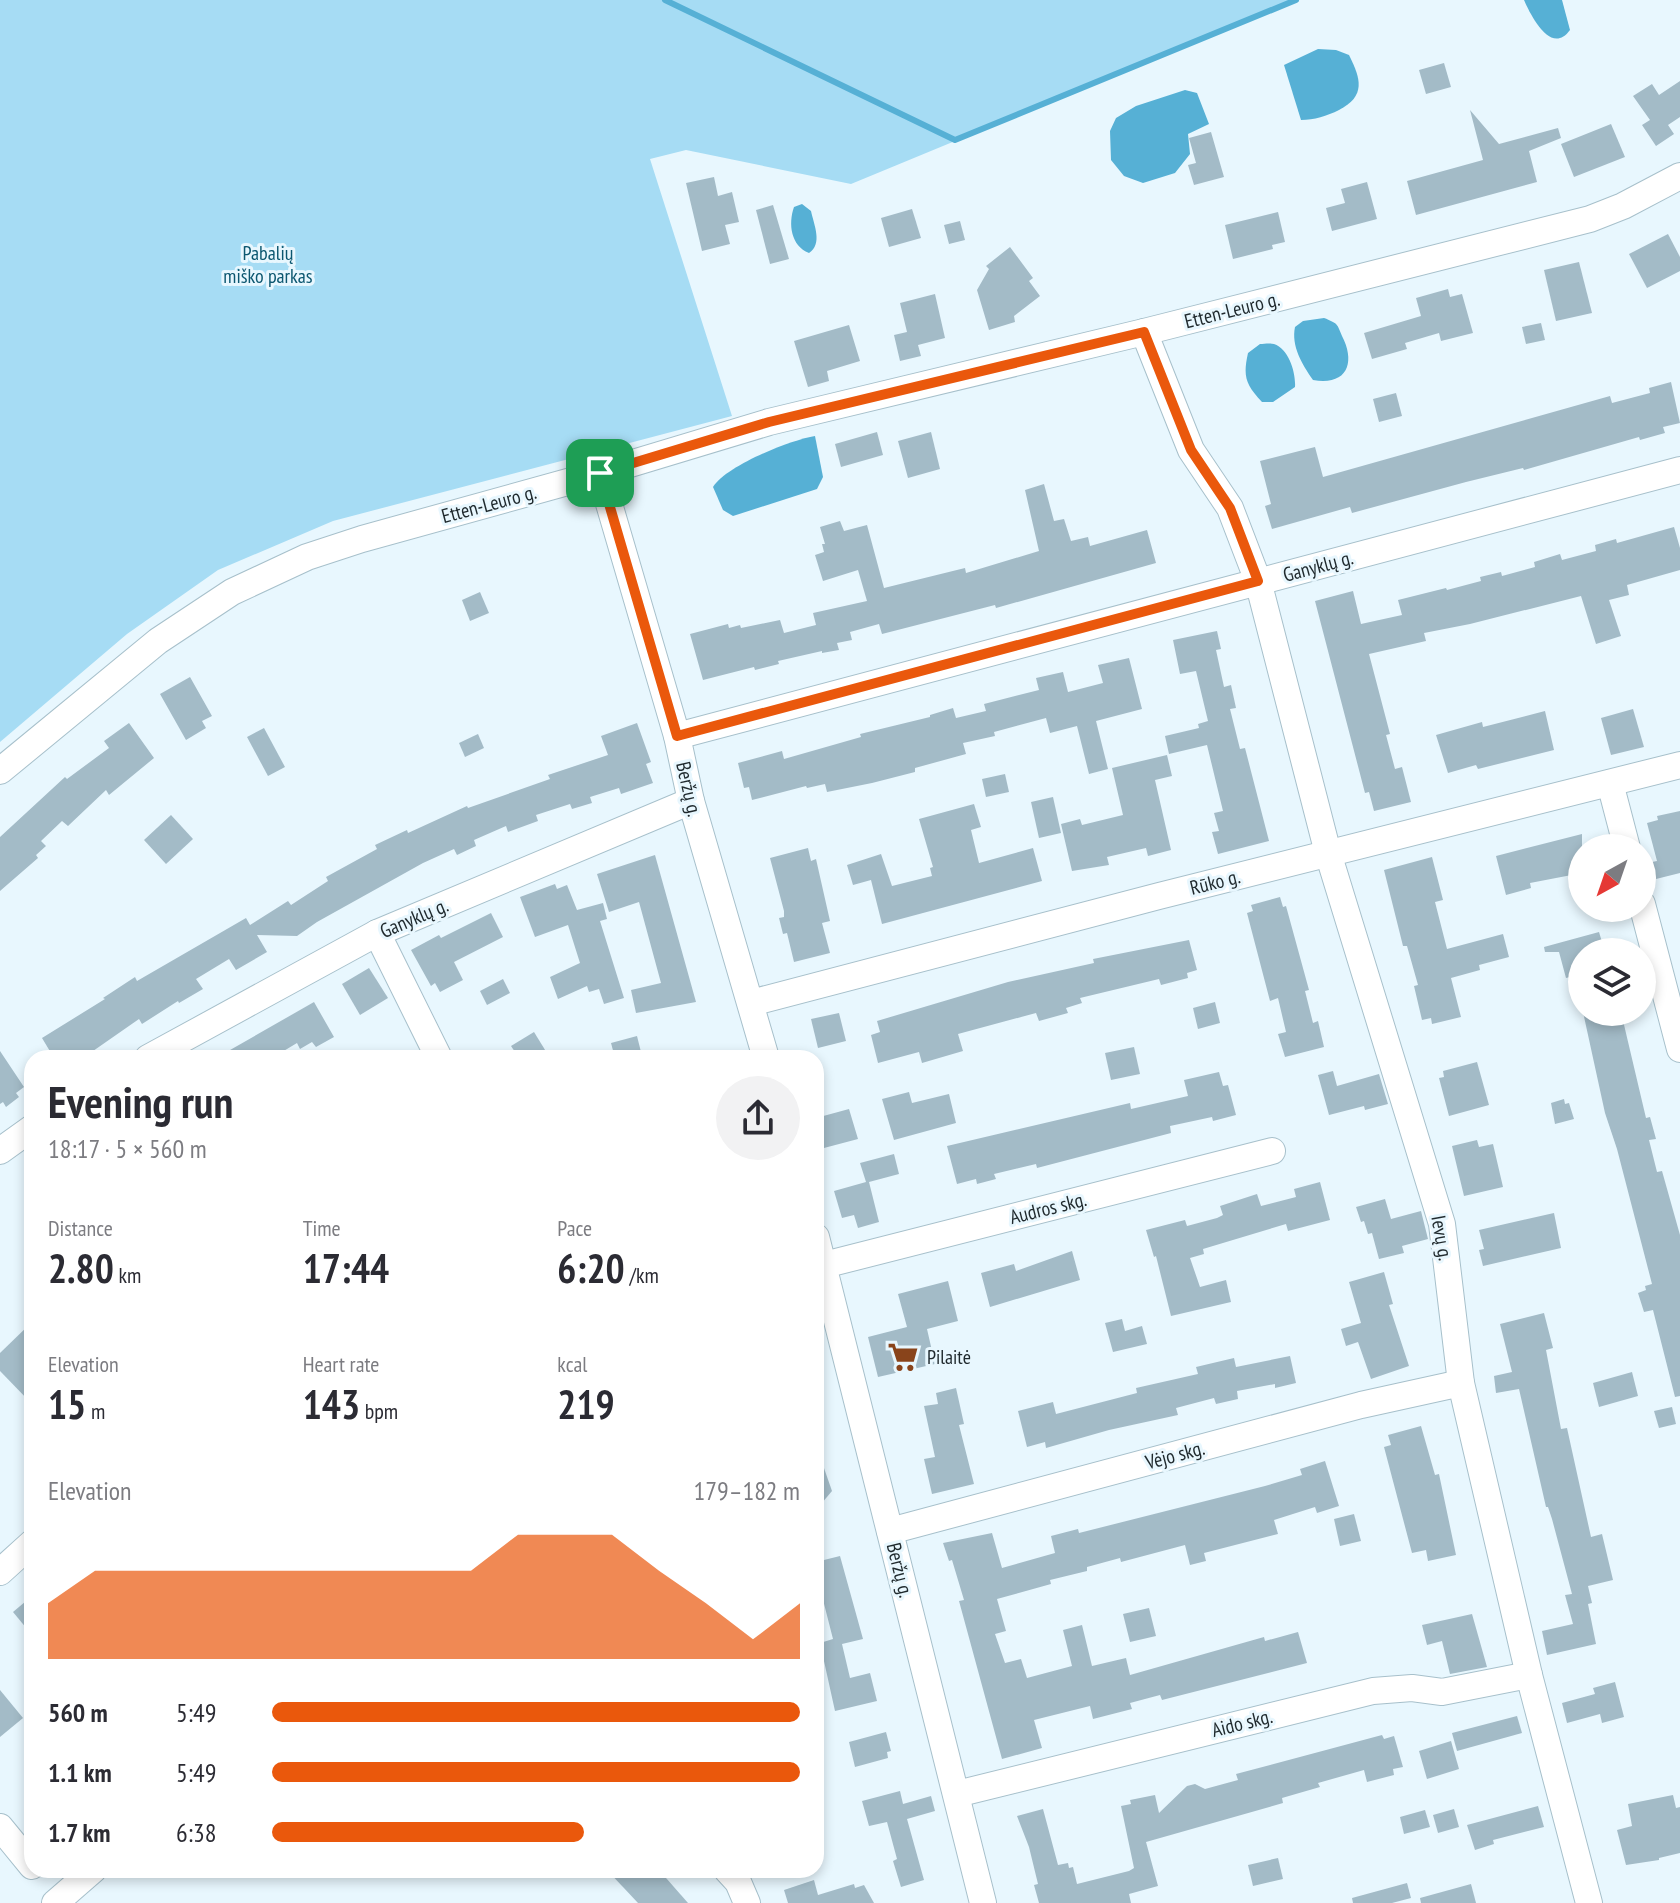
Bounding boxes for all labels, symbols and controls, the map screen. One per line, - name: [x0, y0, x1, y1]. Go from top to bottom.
- park label: Pabalių miško parkas: [223, 240, 313, 289]
- street label: Etten-Leuro g.: [1182, 286, 1282, 334]
- pin: [566, 439, 634, 507]
- icon: arrive: [578, 451, 622, 495]
- street label: Etten-Leuro g.: [439, 479, 539, 529]
- street label: Ganyklų g.: [1280, 544, 1356, 588]
- street label: Beržų g.: [670, 759, 708, 819]
- north arrow: [1568, 834, 1656, 922]
- map controls: [1568, 834, 1656, 1026]
- street label: Rūko g.: [1187, 863, 1243, 901]
- street label: Ganyklų g.: [376, 892, 452, 944]
- button: layers: [1568, 938, 1656, 1026]
- text: Evening run: [48, 1073, 233, 1130]
- button: share: [716, 1076, 800, 1160]
- text: 18:17 · 5 × 560 m: [48, 1132, 207, 1165]
- street label: Audros skg.: [1007, 1186, 1089, 1230]
- street label: Ievų g.: [1425, 1213, 1459, 1263]
- text: Distance: [48, 1214, 113, 1242]
- text: Time: [303, 1214, 341, 1242]
- text: Pace: [557, 1214, 592, 1242]
- text: 2.80: [48, 1242, 114, 1294]
- text: 17:44: [303, 1242, 389, 1294]
- text: 6:20: [557, 1242, 625, 1294]
- text: km: [114, 1261, 141, 1289]
- text: /km: [625, 1261, 659, 1289]
- supermarket icon: Pilaitė: [886, 1340, 920, 1374]
- place label: Pilaitė: [927, 1344, 971, 1370]
- text: Elevation: [48, 1350, 119, 1378]
- text: Heart rate: [303, 1350, 379, 1378]
- text: kcal: [557, 1350, 587, 1378]
- text: 15: [48, 1378, 86, 1430]
- text: 143: [303, 1378, 360, 1430]
- text: 219: [557, 1378, 615, 1430]
- text: m: [86, 1397, 105, 1425]
- text: bpm: [360, 1397, 398, 1425]
- street label: Vėjo skg.: [1142, 1435, 1207, 1476]
- text: Elevation: [48, 1474, 131, 1507]
- text: 179–182 m: [694, 1474, 800, 1507]
- street label: Beržų g.: [881, 1540, 919, 1600]
- text: 560 m: [48, 1696, 108, 1729]
- text: 5:49: [176, 1696, 216, 1729]
- street label: Aido skg.: [1209, 1703, 1275, 1743]
- text: 1.1 km: [48, 1756, 112, 1789]
- text: 5:49: [176, 1756, 216, 1789]
- text: 1.7 km: [48, 1816, 111, 1849]
- text: 6:38: [176, 1816, 216, 1849]

